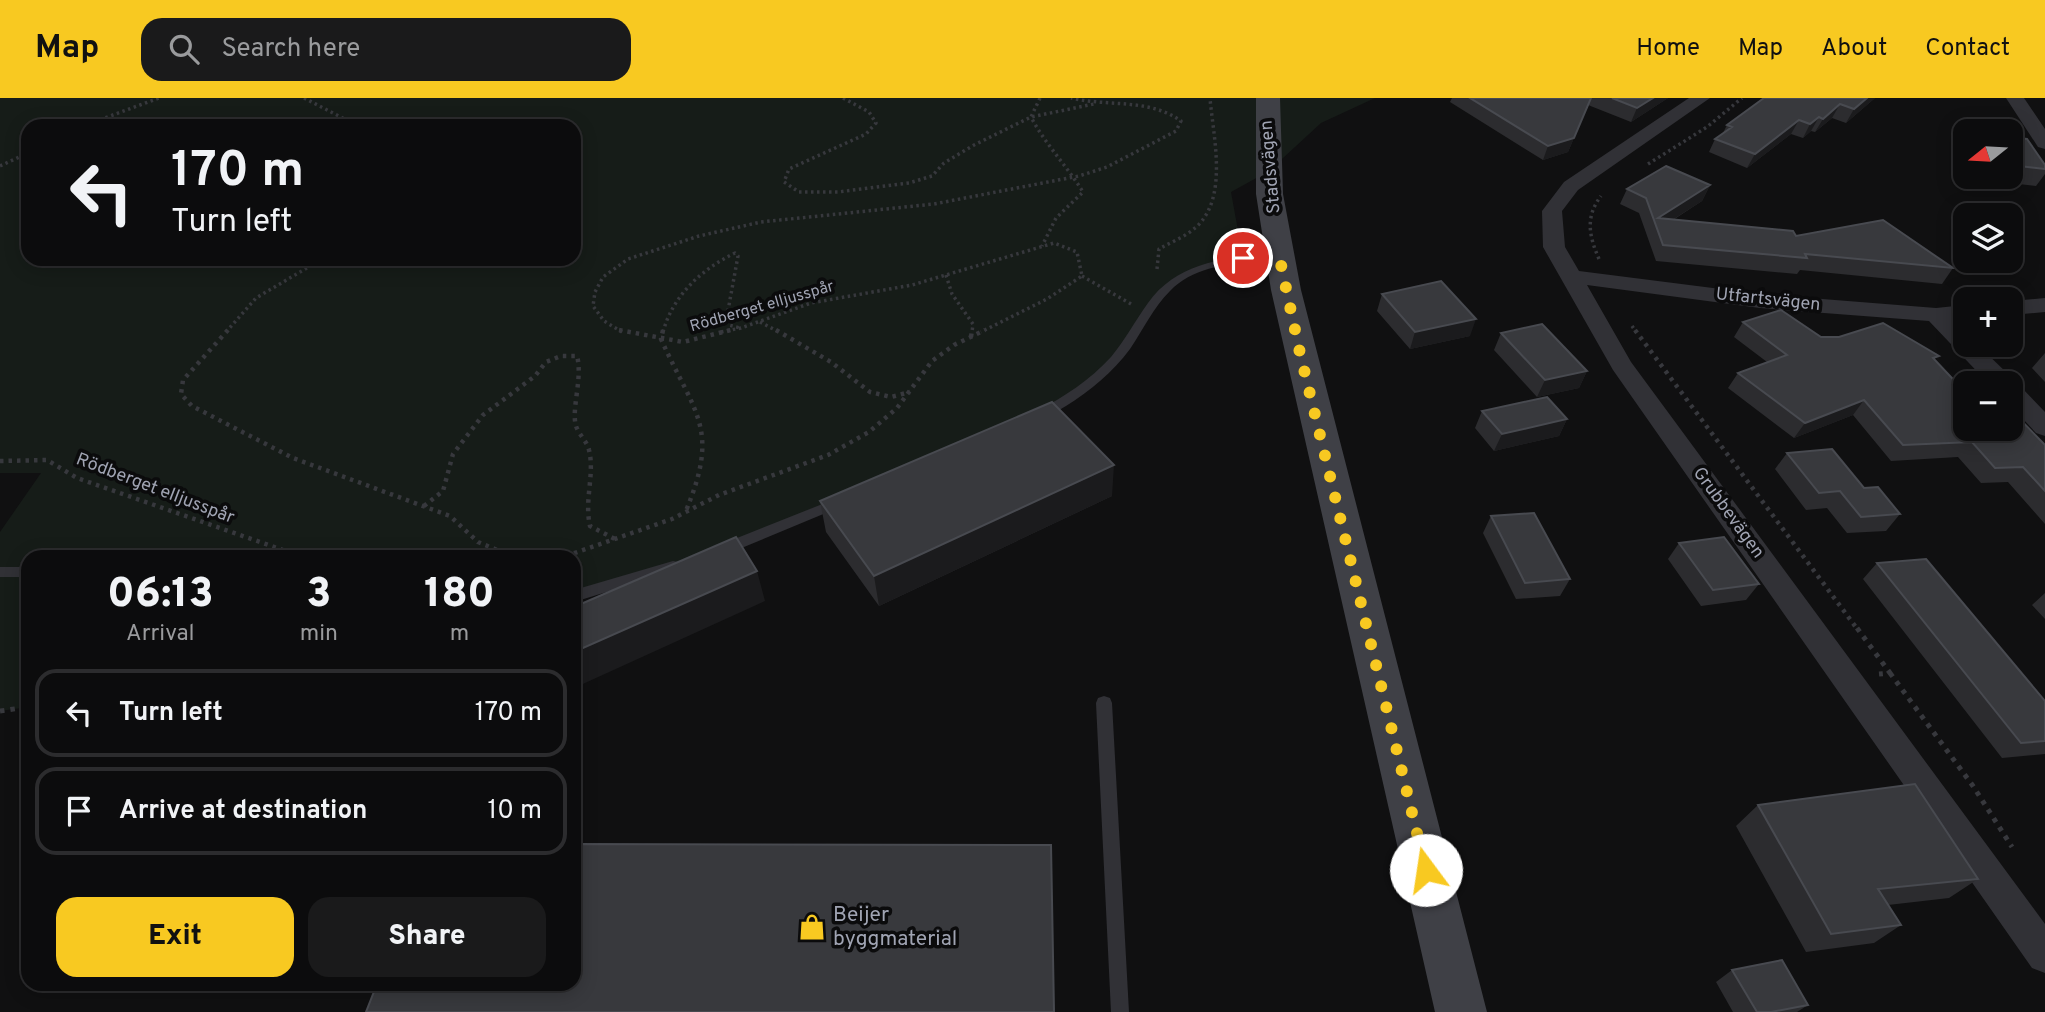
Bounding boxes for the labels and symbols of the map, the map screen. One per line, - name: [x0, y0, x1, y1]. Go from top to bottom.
- street label: Stadsvägen: [1255, 119, 1287, 215]
- north arrow: [1953, 119, 2023, 189]
- pin: [1213, 228, 1273, 288]
- street label: Rödberget elljusspår: [688, 277, 836, 337]
- street label: Utfartsvägen: [1715, 283, 1821, 317]
- street label: Rödberget elljusspår: [73, 448, 237, 530]
- street label: Grubbevägen: [1687, 463, 1769, 563]
- position arrow: [1389, 833, 1463, 907]
- place label: Beijer byggmaterial: [833, 902, 957, 953]
- shop icon: Beijer byggmaterial: [797, 912, 827, 942]

